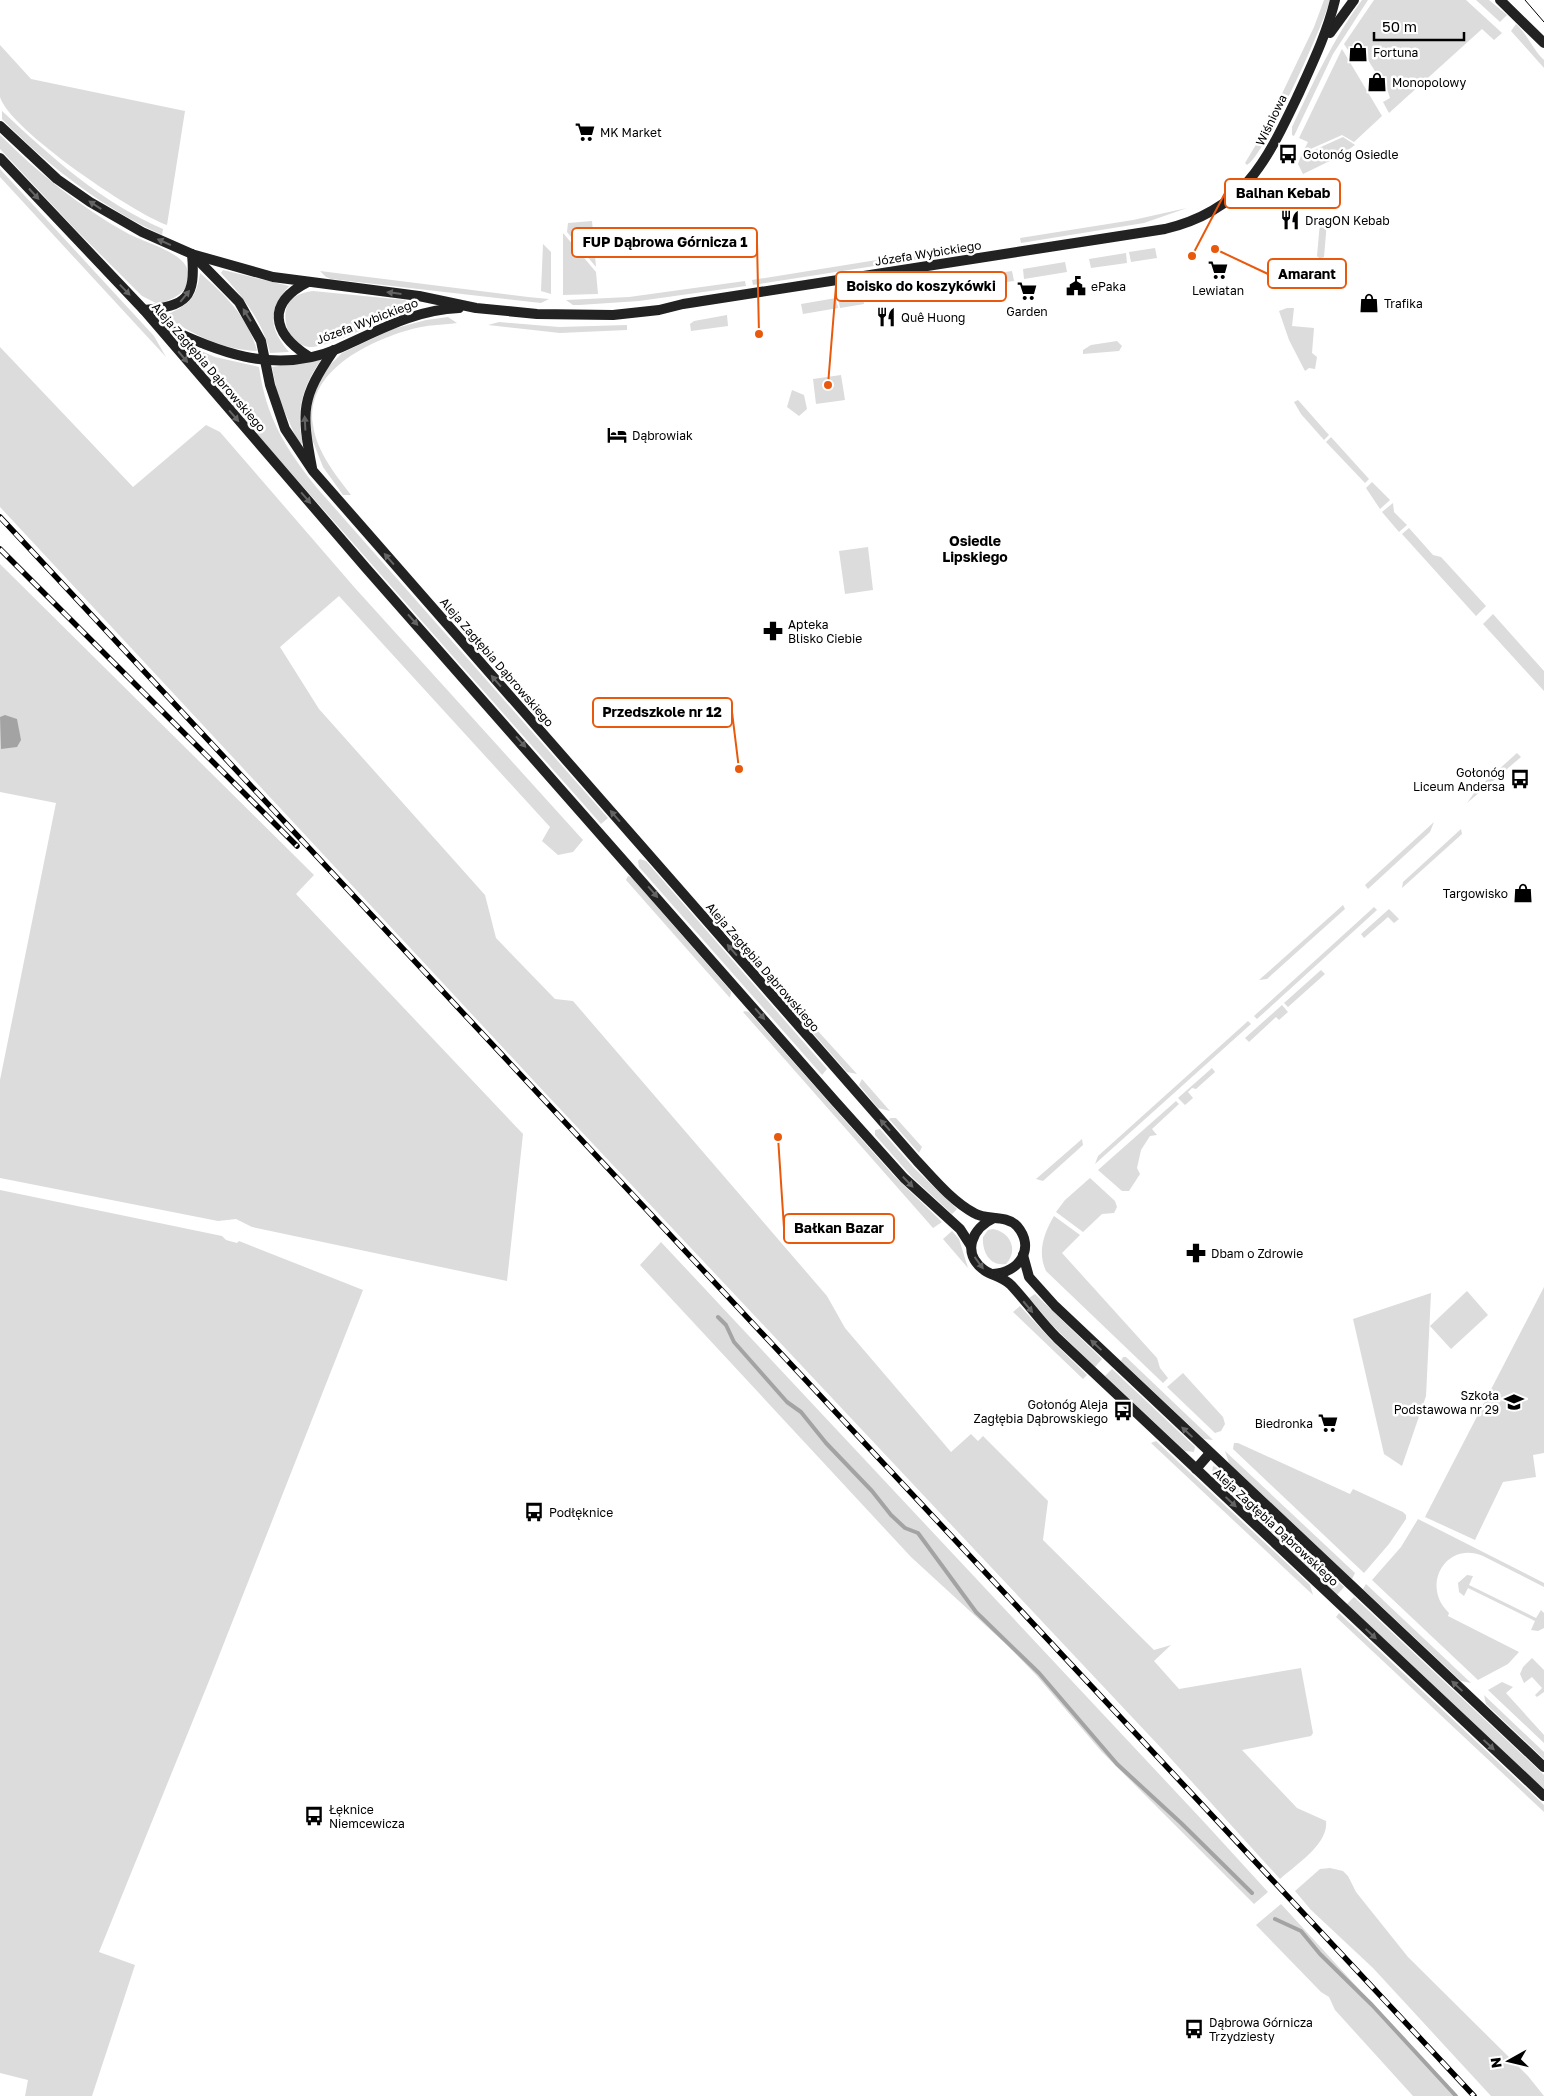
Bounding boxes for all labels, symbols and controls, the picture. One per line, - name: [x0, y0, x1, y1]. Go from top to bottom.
- scale bar: [1374, 10, 1464, 42]
- text: 50 m: [1382, 17, 1417, 35]
- shop icon: Fortuna: [1347, 41, 1369, 63]
- place label: Fortuna: [1373, 45, 1418, 60]
- shop icon: Monopolowy: [1366, 71, 1388, 93]
- place label: Monopolowy: [1392, 75, 1466, 90]
- street label: Wiśniowa: [1252, 92, 1290, 148]
- supermarket icon: MK Market: [574, 121, 596, 143]
- place label: MK Market: [600, 125, 662, 140]
- bus stop icon: Gołonóg Osiedle: [1277, 143, 1299, 165]
- place label: Gołonóg Osiedle: [1303, 147, 1398, 162]
- callout: Balhan Kebab: [1225, 179, 1340, 208]
- text: Balhan Kebab: [1236, 184, 1331, 201]
- one-way arrow: [28, 188, 40, 200]
- one-way arrow: [88, 200, 101, 210]
- restaurant icon: DragON Kebab: [1279, 209, 1301, 231]
- place label: DragON Kebab: [1305, 213, 1390, 228]
- callout: FUP Dąbrowa Górnicza 1: [572, 228, 757, 257]
- text: FUP Dąbrowa Górnicza 1: [582, 233, 748, 250]
- street label: Józefa Wybickiego: [874, 237, 982, 269]
- one-way arrow: [157, 238, 171, 246]
- supermarket icon: Lewiatan: [1207, 259, 1229, 281]
- callout: Amarant: [1268, 259, 1346, 288]
- text: Amarant: [1278, 265, 1336, 282]
- callout: Boisko do koszykówki: [836, 272, 1006, 301]
- public building icon: ePaka: [1065, 275, 1087, 297]
- text: Boisko do koszykówki: [846, 277, 996, 294]
- place label: ePaka: [1091, 279, 1126, 294]
- supermarket icon: Garden: [1016, 280, 1038, 302]
- place label: Lewiatan: [1192, 283, 1244, 298]
- one-way arrow: [119, 284, 131, 296]
- one-way arrow: [386, 289, 402, 297]
- one-way arrow: [179, 290, 190, 303]
- shop icon: Trafika: [1358, 292, 1380, 314]
- street label: Józefa Wybickiego: [314, 295, 420, 347]
- place label: Trafika: [1384, 296, 1423, 311]
- street label: Aleja Zagłębia Dąbrowskiego: [149, 299, 269, 435]
- place label: Garden: [1006, 304, 1048, 319]
- restaurant icon: Quê Huong: [875, 306, 897, 328]
- one-way arrow: [242, 308, 251, 321]
- place label: Quê Huong: [901, 310, 965, 325]
- one-way arrow: [177, 351, 188, 363]
- one-way arrow: [228, 409, 240, 421]
- one-way arrow: [300, 415, 308, 431]
- hotel icon: Dąbrowiak: [606, 424, 628, 446]
- place label: Dąbrowiak: [632, 428, 693, 443]
- one-way arrow: [300, 491, 312, 503]
- district label: Osiedle Lipskiego: [942, 532, 1008, 565]
- one-way arrow: [383, 553, 395, 565]
- street label: Aleja Zagłębia Dąbrowskiego: [437, 594, 557, 730]
- one-way arrow: [407, 614, 419, 626]
- place label: Apteka Blisko Ciebie: [788, 617, 862, 646]
- pharmacy icon: Apteka Blisko Ciebie: [762, 620, 784, 642]
- one-way arrow: [491, 674, 502, 687]
- callout: Przedszkole nr 12: [593, 698, 732, 727]
- text: Przedszkole nr 12: [602, 703, 722, 720]
- one-way arrow: [515, 735, 526, 748]
- place label: Gołonóg Liceum Andersa: [1413, 765, 1505, 794]
- bus stop icon: Gołonóg Liceum Andersa: [1509, 768, 1531, 790]
- one-way arrow: [609, 810, 621, 822]
- shop icon: Targowisko: [1512, 882, 1534, 904]
- one-way arrow: [647, 886, 659, 898]
- place label: Targowisko: [1443, 886, 1508, 901]
- street label: Aleja Zagłębia Dąbrowskiego: [703, 899, 823, 1035]
- one-way arrow: [727, 944, 738, 956]
- one-way arrow: [754, 1008, 766, 1020]
- one-way arrow: [879, 1119, 891, 1131]
- one-way arrow: [902, 1176, 914, 1188]
- callout: Bałkan Bazar: [784, 1214, 894, 1243]
- text: Bałkan Bazar: [794, 1219, 885, 1236]
- pharmacy icon: Dbam o Zdrowie: [1185, 1242, 1207, 1264]
- place label: Dbam o Zdrowie: [1211, 1246, 1303, 1261]
- one-way arrow: [974, 1256, 984, 1270]
- one-way arrow: [1023, 1300, 1034, 1313]
- one-way arrow: [1090, 1339, 1102, 1351]
- place label: Szkoła Podstawowa nr 29: [1394, 1388, 1499, 1417]
- school or university icon: Szkoła Podstawowa nr 29: [1503, 1391, 1525, 1413]
- place label: Gołonóg Aleja Zagłębia Dąbrowskiego: [974, 1397, 1108, 1426]
- bus stop icon: Gołonóg Aleja Zagłębia Dąbrowskiego: [1112, 1400, 1134, 1422]
- supermarket icon: Biedronka: [1317, 1412, 1339, 1434]
- place label: Biedronka: [1255, 1416, 1313, 1431]
- one-way arrow: [1181, 1426, 1193, 1438]
- street label: Aleja Zagłębia Dąbrowskiego: [1210, 1465, 1342, 1589]
- one-way arrow: [1225, 1496, 1237, 1508]
- bus stop icon: Podłęknice: [523, 1501, 545, 1523]
- place label: Podłęknice: [549, 1505, 613, 1520]
- one-way arrow: [1365, 1628, 1377, 1640]
- one-way arrow: [1452, 1680, 1464, 1692]
- one-way arrow: [1483, 1739, 1495, 1751]
- place label: Łęknice Niemcewicza: [329, 1802, 405, 1831]
- bus stop icon: Łęknice Niemcewicza: [303, 1805, 325, 1827]
- place label: Dąbrowa Górnicza Trzydziesty: [1209, 2015, 1313, 2044]
- bus stop icon: Dąbrowa Górnicza Trzydziesty: [1183, 2018, 1205, 2040]
- north arrow: [1484, 2036, 1534, 2086]
- text: N: [1486, 2056, 1505, 2069]

